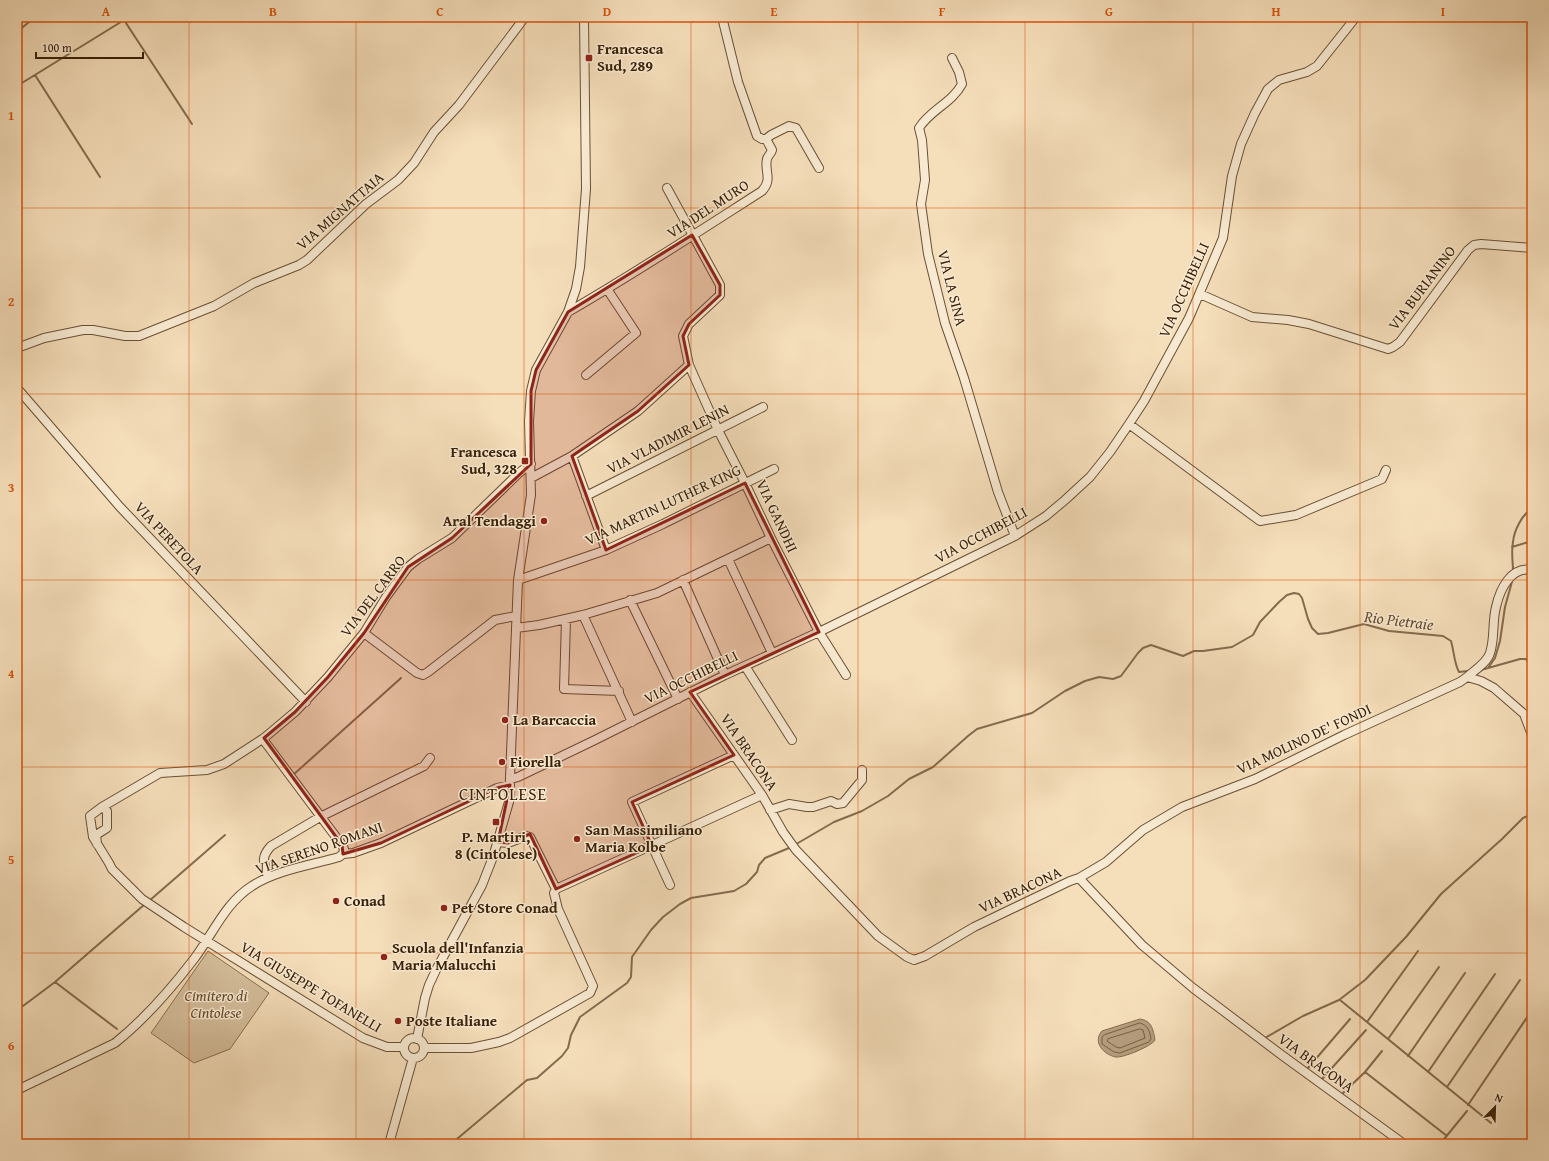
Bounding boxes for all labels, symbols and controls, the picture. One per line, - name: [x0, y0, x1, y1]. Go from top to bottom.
- text: A: [102, 2, 111, 21]
- text: B: [269, 2, 277, 21]
- text: C: [436, 2, 444, 21]
- text: D: [603, 2, 611, 21]
- text: E: [771, 2, 778, 21]
- text: F: [939, 2, 946, 21]
- text: G: [1105, 2, 1113, 21]
- text: H: [1271, 2, 1281, 21]
- text: I: [1441, 2, 1445, 21]
- scale bar: [36, 34, 143, 60]
- place label: Francesca Sud, 289: [597, 38, 664, 76]
- text: 100 m: [42, 39, 72, 56]
- marker: Francesca Sud, 289: [584, 53, 594, 63]
- text: 1: [8, 106, 14, 125]
- street label: VIA MIGNATTAIA: [291, 167, 388, 254]
- street label: VIA DEL MURO: [663, 174, 753, 243]
- street label: VIA OCCHIBELLI: [1153, 239, 1214, 341]
- street label: VIA BURIANINO: [1383, 241, 1460, 334]
- street label: VIA LA SINA: [933, 248, 972, 328]
- text: 2: [8, 292, 15, 311]
- street label: VIA VLADIMIR LENIN: [603, 399, 733, 479]
- place label: Francesca Sud, 328: [451, 441, 517, 479]
- marker: Francesca Sud, 328: [520, 456, 530, 466]
- street label: VIA MARTIN LUTHER KING: [581, 459, 744, 550]
- street label: VIA GANDHI: [751, 476, 804, 556]
- text: 3: [8, 478, 14, 497]
- street label: VIA PERETOLA: [130, 497, 209, 579]
- street label: VIA OCCHIBELLI: [931, 501, 1031, 568]
- place label: Aral Tendaggi: [443, 510, 536, 531]
- marker: Aral Tendaggi: [539, 516, 549, 526]
- street label: VIA DEL CARRO: [335, 551, 410, 641]
- water label: Rio Pietraie: [1362, 604, 1436, 636]
- street label: VIA OCCHIBELLI: [640, 645, 741, 708]
- text: 4: [8, 664, 15, 683]
- street label: VIA MOLINO DE' FONDI: [1233, 698, 1374, 779]
- place label: La Barcaccia: [513, 709, 597, 730]
- street label: VIA BRACONA: [716, 709, 783, 794]
- marker: La Barcaccia: [500, 715, 510, 725]
- place label: Fiorella: [510, 751, 562, 772]
- marker: Fiorella: [497, 757, 507, 767]
- district label: CINTOLESE: [459, 781, 547, 806]
- street label: VIA SERENO ROMANI: [252, 816, 385, 879]
- marker: P. Martiri, 8 (Cintolese): [491, 817, 501, 827]
- place label: San Massimiliano Maria Kolbe: [585, 819, 702, 857]
- place label: P. Martiri, 8 (Cintolese): [455, 826, 537, 864]
- marker: San Massimiliano Maria Kolbe: [572, 834, 582, 844]
- text: 5: [8, 850, 15, 869]
- street label: VIA BRACONA: [975, 861, 1065, 918]
- place label: Conad: [344, 890, 386, 911]
- marker: Conad: [331, 896, 341, 906]
- place label: Pet Store Conad: [452, 897, 558, 918]
- marker: Pet Store Conad: [439, 903, 449, 913]
- street label: VIA GIUSEPPE TOFANELLI: [237, 936, 386, 1037]
- place label: Scuola dell'Infanzia Maria Malucchi: [392, 937, 524, 975]
- marker: Scuola dell'Infanzia Maria Malucchi: [379, 952, 389, 962]
- park label: Cimitero di Cintolese: [185, 985, 248, 1023]
- place label: Poste Italiane: [406, 1010, 497, 1031]
- marker: Poste Italiane: [393, 1016, 403, 1026]
- street label: VIA BRACONA: [1274, 1028, 1358, 1097]
- text: 6: [8, 1036, 15, 1055]
- north arrow: [1475, 1087, 1515, 1127]
- text: N: [1492, 1089, 1506, 1107]

